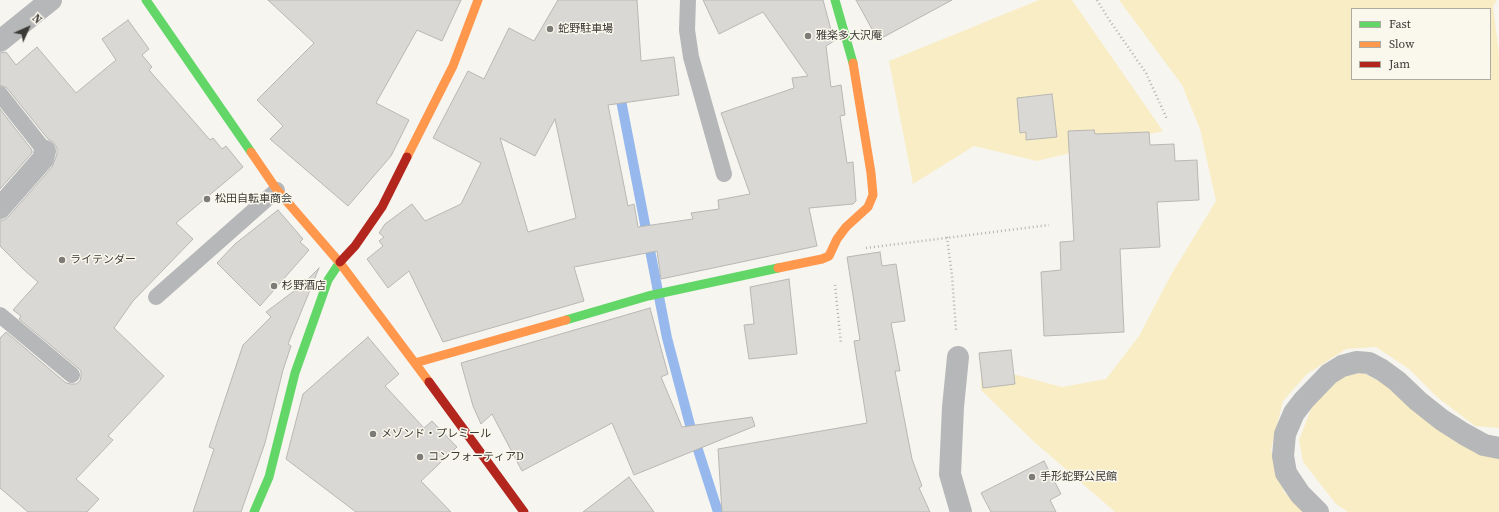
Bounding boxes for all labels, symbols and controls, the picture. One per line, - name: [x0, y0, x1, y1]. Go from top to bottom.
- north arrow: [8, 8, 48, 48]
- legend: [1351, 8, 1491, 80]
- text: N: [29, 11, 45, 27]
- text: Fast: [1389, 16, 1411, 32]
- place label: 蛇野駐車場: [558, 22, 613, 36]
- marker: 蛇野駐車場: [545, 24, 555, 34]
- place label: 雅楽多大沢庵: [816, 29, 882, 43]
- marker: 雅楽多大沢庵: [803, 31, 813, 41]
- text: Slow: [1389, 36, 1414, 52]
- text: Jam: [1389, 56, 1410, 72]
- place label: 松田自転車商会: [215, 192, 292, 206]
- marker: 松田自転車商会: [202, 194, 212, 204]
- place label: ライテンダー: [70, 253, 136, 267]
- marker: ライテンダー: [57, 255, 67, 265]
- place label: 杉野酒店: [282, 279, 326, 293]
- marker: 杉野酒店: [269, 281, 279, 291]
- place label: メゾンド・プレミール: [381, 427, 491, 441]
- marker: メゾンド・プレミール: [368, 429, 378, 439]
- place label: コンフォーティアD: [428, 450, 524, 464]
- marker: コンフォーティアD: [415, 452, 425, 462]
- place label: 手形蛇野公民館: [1040, 470, 1117, 484]
- marker: 手形蛇野公民館: [1027, 472, 1037, 482]

